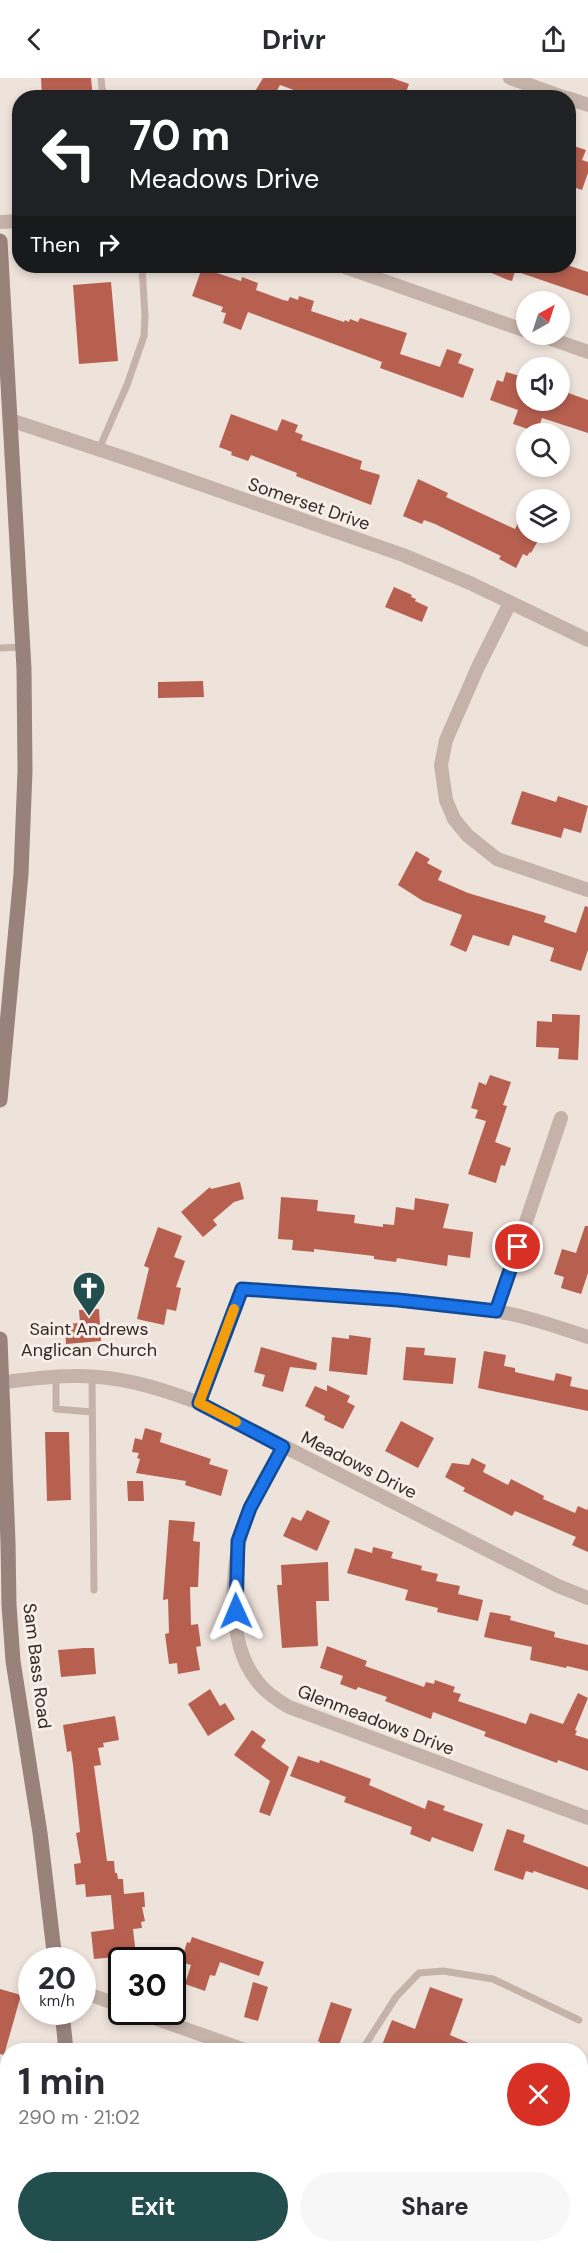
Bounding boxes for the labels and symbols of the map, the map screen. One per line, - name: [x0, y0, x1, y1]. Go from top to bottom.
- north arrow: [516, 291, 570, 345]
- street label: Somerset Drive: [245, 472, 373, 536]
- pin: [492, 1221, 543, 1272]
- church icon: Saint Andrews Anglican Church: [71, 1270, 107, 1317]
- place label: Saint Andrews Anglican Church: [21, 1317, 157, 1362]
- street label: Meadows Drive: [297, 1425, 421, 1505]
- position arrow: [204, 1579, 268, 1643]
- street label: Sam Bass Road: [17, 1602, 57, 1730]
- street label: Glenmeadows Drive: [294, 1679, 458, 1761]
- speed limit sign: 30: [108, 1947, 186, 2025]

